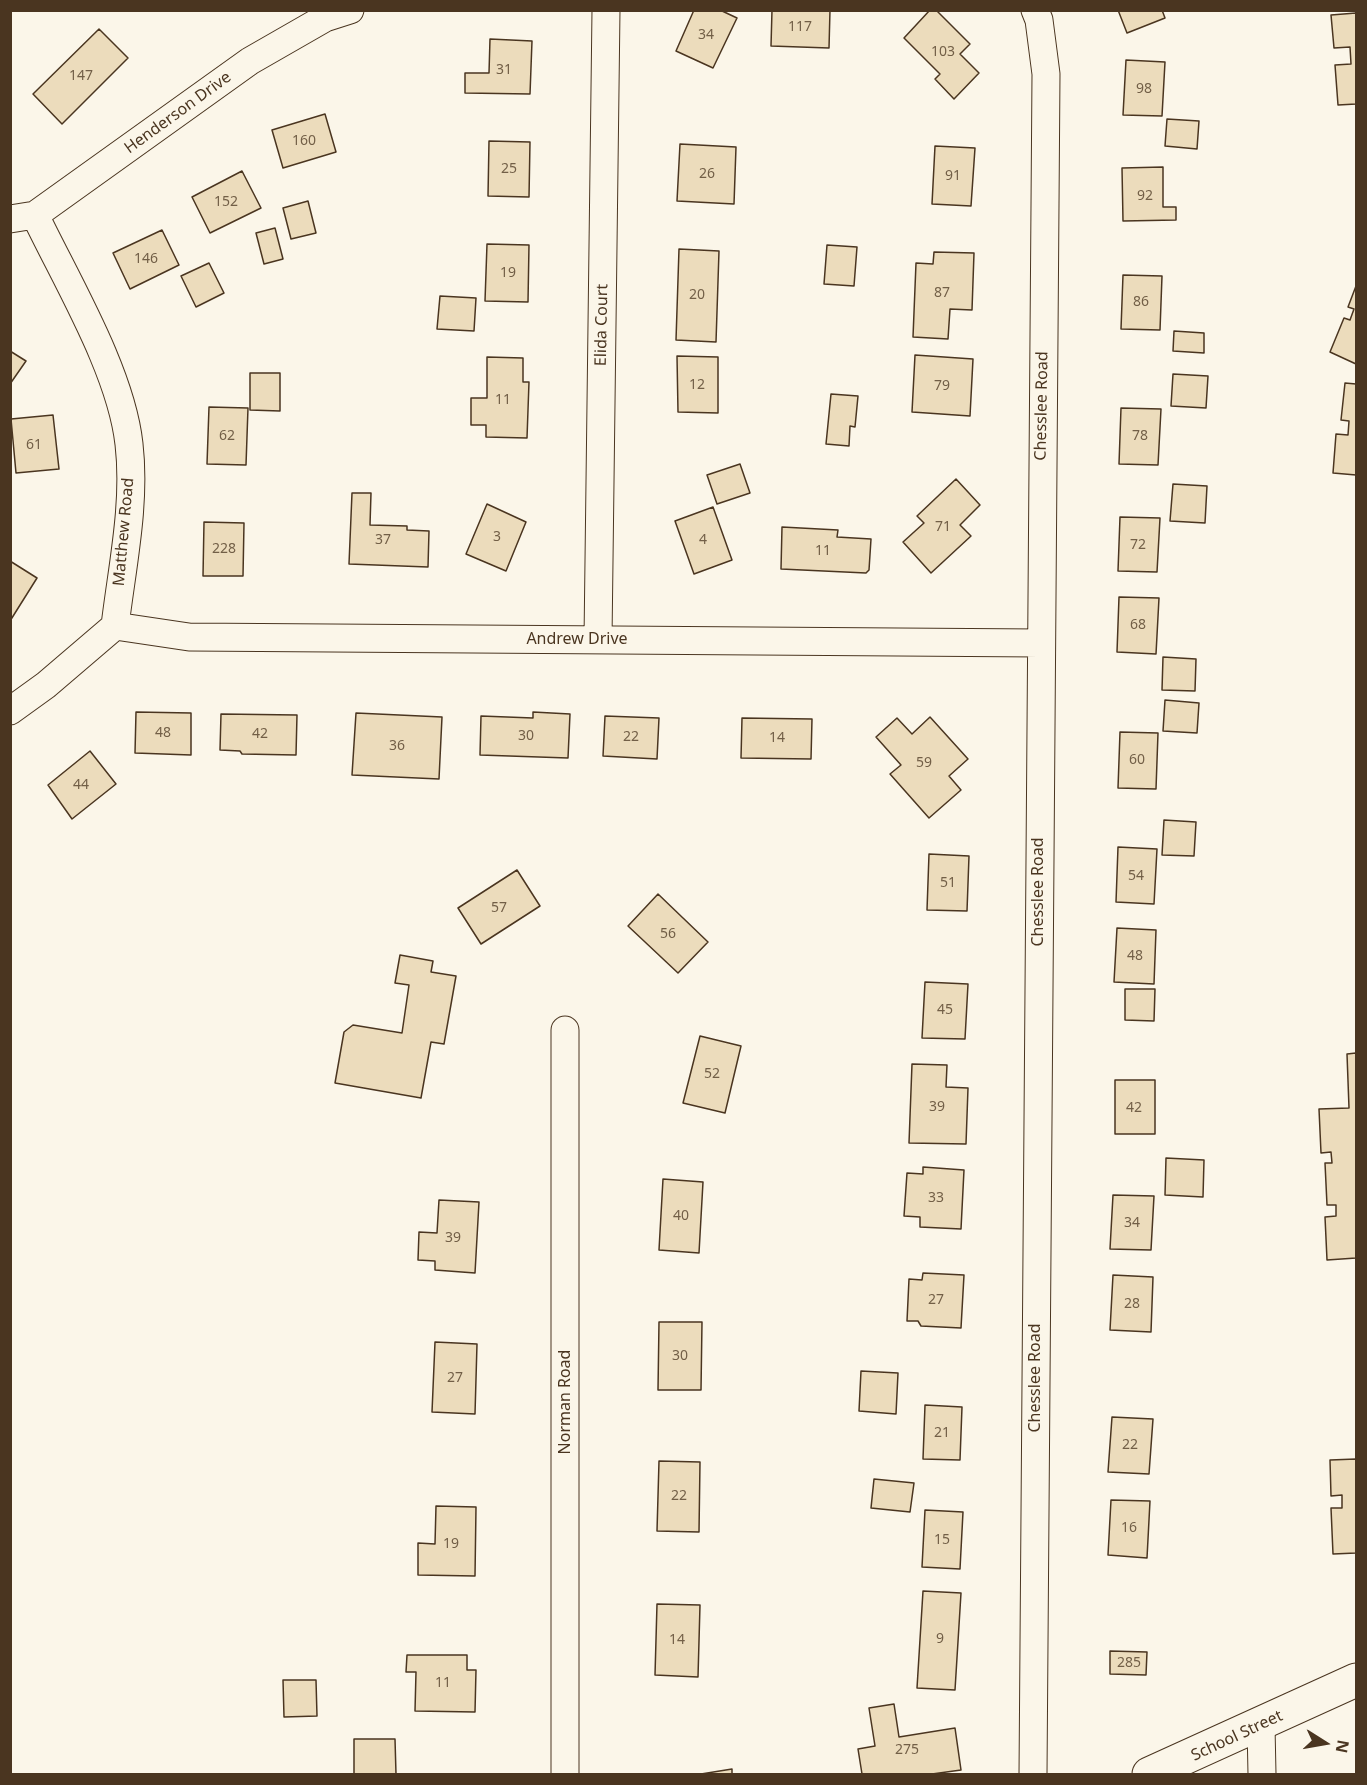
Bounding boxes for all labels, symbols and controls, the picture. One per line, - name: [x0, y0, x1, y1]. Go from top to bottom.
- house number: 117: [788, 19, 812, 35]
- house number: 34: [698, 27, 714, 43]
- house number: 103: [931, 44, 955, 60]
- house number: 31: [496, 62, 512, 78]
- house number: 147: [69, 68, 93, 84]
- street label: Henderson Drive: [121, 68, 235, 158]
- house number: 98: [1136, 81, 1152, 97]
- house number: 160: [292, 133, 316, 149]
- house number: 25: [501, 161, 517, 177]
- house number: 26: [699, 166, 715, 182]
- house number: 91: [945, 168, 961, 184]
- house number: 92: [1137, 188, 1153, 204]
- house number: 152: [214, 194, 238, 210]
- house number: 146: [134, 251, 158, 267]
- house number: 19: [500, 265, 516, 281]
- street label: Elida Court: [592, 284, 612, 366]
- house number: 87: [934, 285, 950, 301]
- house number: 20: [689, 287, 705, 303]
- house number: 86: [1133, 294, 1149, 310]
- street label: Chesslee Road: [1031, 351, 1053, 461]
- house number: 12: [689, 377, 705, 393]
- house number: 79: [934, 378, 950, 394]
- house number: 11: [495, 392, 511, 408]
- house number: 62: [219, 428, 235, 444]
- house number: 78: [1132, 428, 1148, 444]
- house number: 61: [26, 437, 42, 453]
- street label: Matthew Road: [110, 477, 138, 587]
- house number: 71: [935, 519, 951, 535]
- house number: 3: [493, 529, 501, 545]
- house number: 37: [375, 532, 391, 548]
- house number: 4: [699, 532, 707, 548]
- house number: 72: [1130, 537, 1146, 553]
- house number: 228: [212, 541, 236, 557]
- house number: 11: [815, 543, 831, 559]
- house number: 68: [1130, 617, 1146, 633]
- street label: Andrew Drive: [526, 629, 628, 649]
- house number: 48: [155, 725, 171, 741]
- house number: 42: [252, 726, 268, 742]
- house number: 30: [518, 728, 534, 744]
- house number: 22: [623, 729, 639, 745]
- house number: 14: [769, 730, 785, 746]
- house number: 36: [389, 738, 405, 754]
- house number: 60: [1129, 752, 1145, 768]
- house number: 59: [916, 755, 932, 771]
- house number: 44: [73, 777, 89, 793]
- street label: Chesslee Road: [1028, 837, 1048, 947]
- house number: 54: [1128, 868, 1144, 884]
- house number: 51: [940, 875, 956, 891]
- house number: 57: [491, 900, 507, 916]
- house number: 56: [660, 926, 676, 942]
- house number: 48: [1127, 948, 1143, 964]
- house number: 45: [937, 1002, 953, 1018]
- house number: 52: [704, 1066, 720, 1082]
- house number: 39: [929, 1099, 945, 1115]
- house number: 42: [1126, 1100, 1142, 1116]
- house number: 33: [928, 1190, 944, 1206]
- house number: 40: [673, 1208, 689, 1224]
- house number: 34: [1124, 1215, 1140, 1231]
- house number: 39: [445, 1230, 461, 1246]
- house number: 27: [928, 1292, 944, 1308]
- house number: 28: [1124, 1296, 1140, 1312]
- street label: Chesslee Road: [1025, 1323, 1045, 1433]
- house number: 30: [672, 1348, 688, 1364]
- street label: Norman Road: [555, 1350, 575, 1454]
- house number: 27: [447, 1370, 463, 1386]
- house number: 21: [934, 1425, 950, 1441]
- house number: 22: [1122, 1437, 1138, 1453]
- house number: 22: [671, 1488, 687, 1504]
- house number: 16: [1121, 1520, 1137, 1536]
- house number: 15: [934, 1532, 950, 1548]
- house number: 19: [443, 1536, 459, 1552]
- house number: 9: [936, 1631, 944, 1647]
- house number: 14: [669, 1632, 685, 1648]
- house number: 285: [1117, 1655, 1141, 1671]
- house number: 11: [435, 1675, 451, 1691]
- street label: School Street: [1188, 1706, 1286, 1766]
- north arrow: [1295, 1713, 1355, 1773]
- text: N: [1331, 1738, 1355, 1755]
- house number: 275: [895, 1742, 919, 1758]

